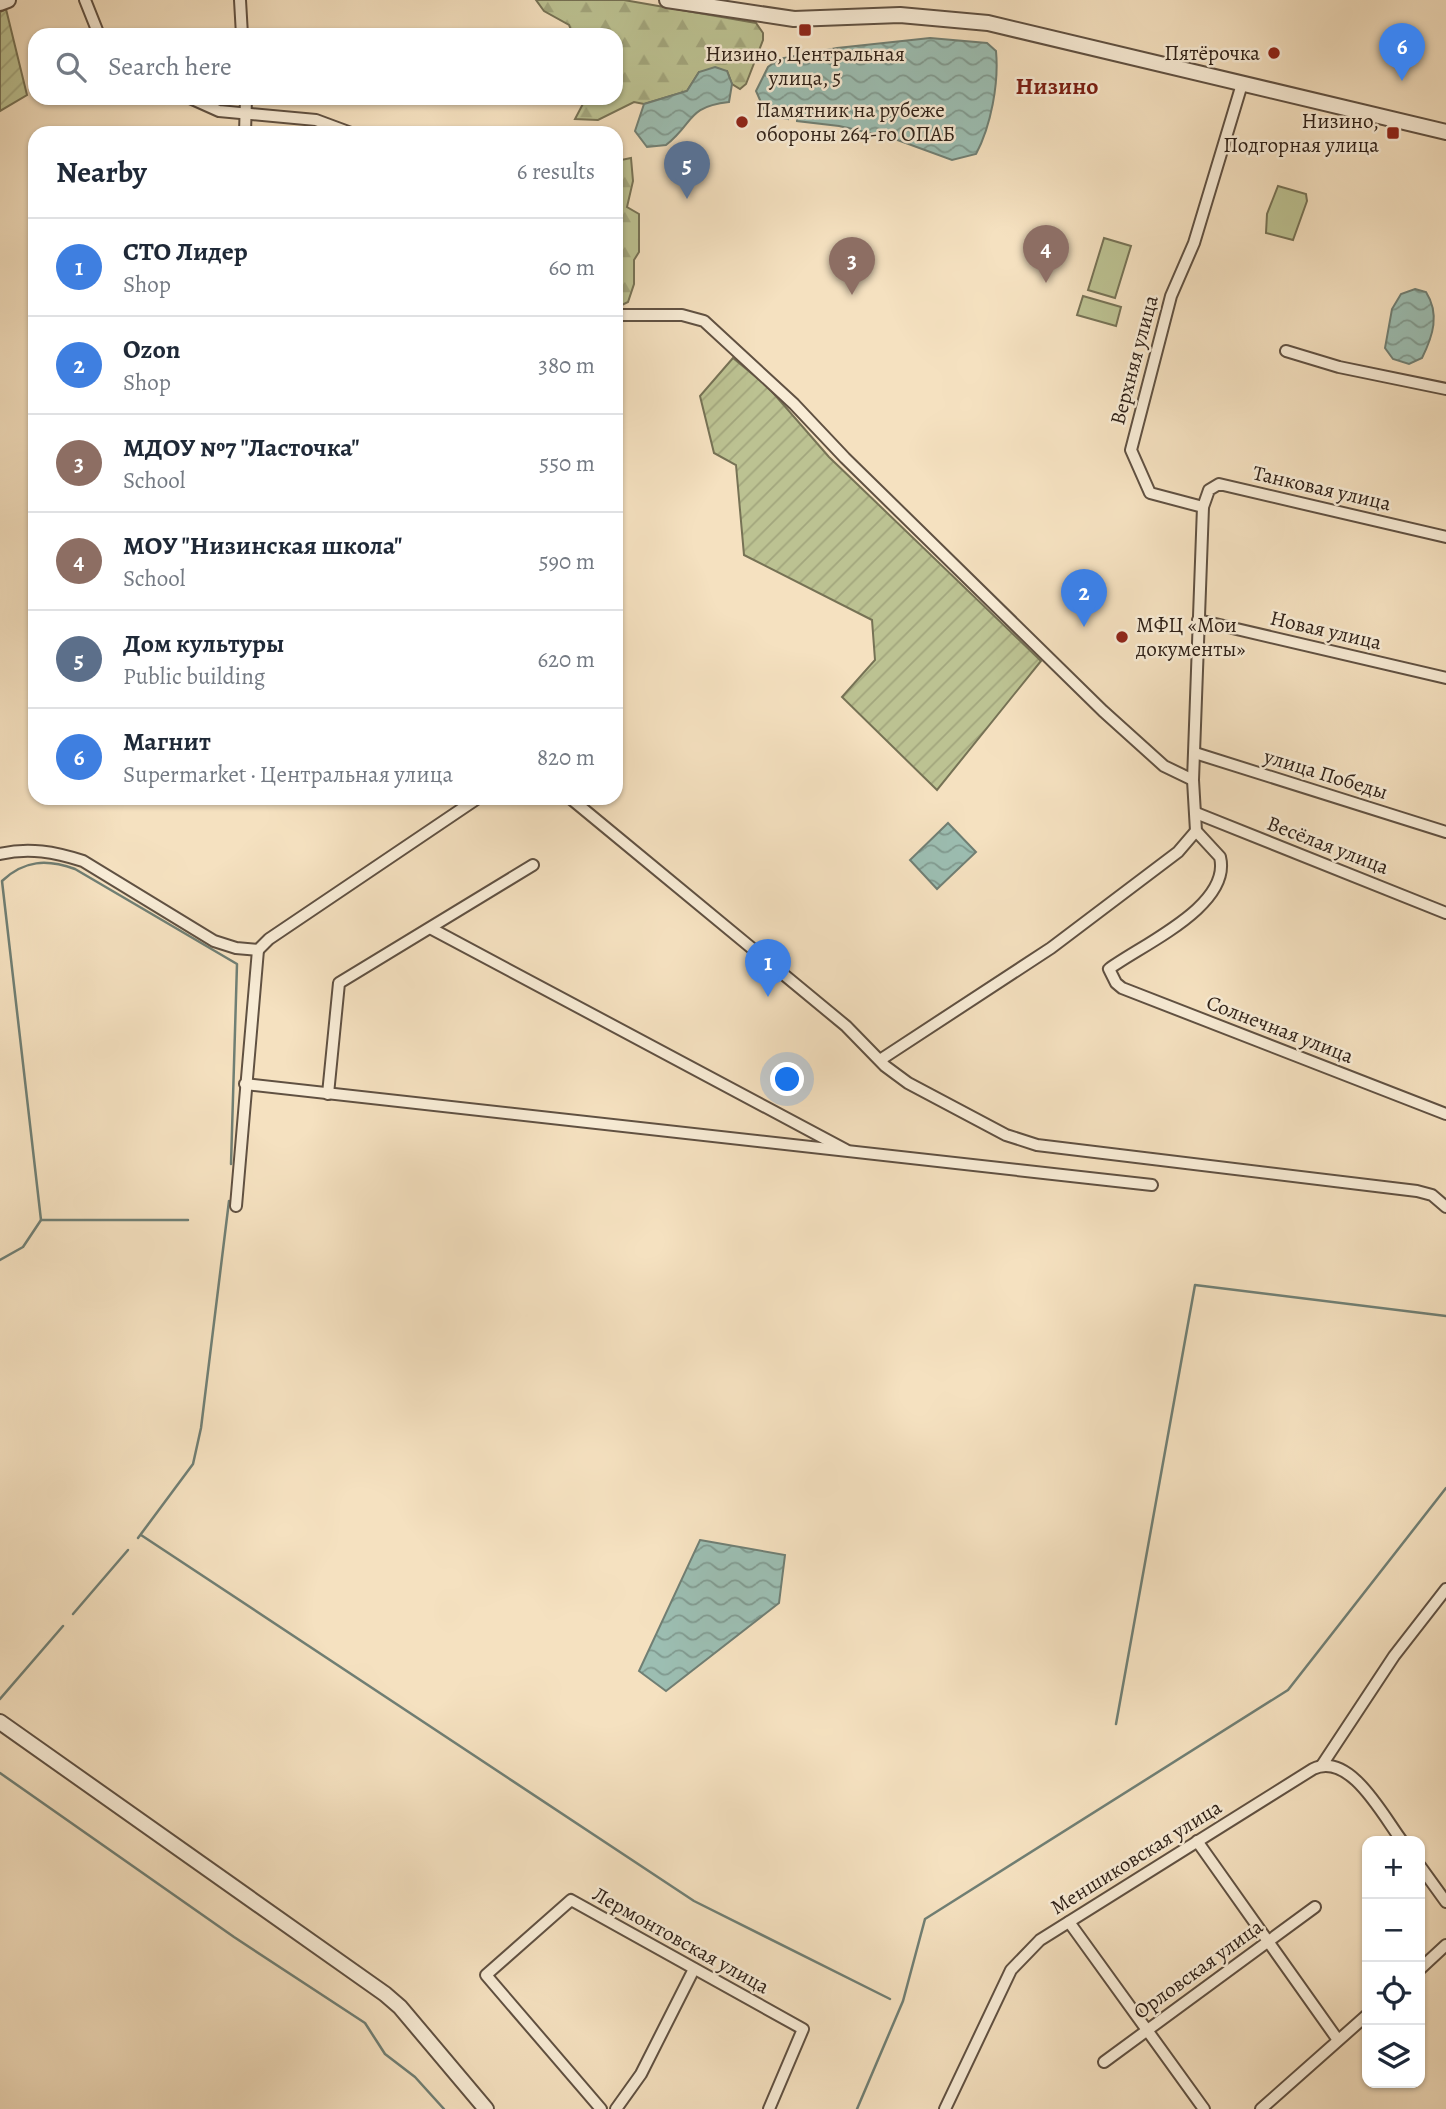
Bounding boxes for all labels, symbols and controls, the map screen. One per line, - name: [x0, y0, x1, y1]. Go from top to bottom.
- marker: Низино, Центральная улица, 5: [797, 22, 813, 38]
- pin: 6: [1379, 23, 1425, 81]
- search box: [28, 28, 623, 105]
- place label: Пятёрочка: [1164, 39, 1260, 67]
- place label: Низино, Центральная улица, 5: [705, 40, 905, 92]
- marker: Пятёрочка: [1266, 45, 1282, 61]
- icon: search: [52, 48, 90, 86]
- text: Search here: [108, 49, 232, 84]
- district label: Низино: [1016, 70, 1098, 102]
- place label: Памятник на рубеже обороны 264-го ОПАБ: [756, 96, 955, 148]
- place label: Низино, Подгорная улица: [1223, 107, 1379, 159]
- marker: Памятник на рубеже обороны 264-го ОПАБ: [734, 114, 750, 130]
- marker: Низино, Подгорная улица: [1385, 125, 1401, 141]
- pin: 5: [664, 141, 710, 199]
- text: Nearby: [56, 152, 147, 192]
- text: 6 results: [517, 156, 595, 187]
- pin: 4: [1023, 225, 1069, 283]
- text: СТО Лидер: [123, 234, 248, 269]
- pin: 3: [829, 237, 875, 295]
- text: 1: [75, 252, 83, 283]
- text: 60 m: [548, 252, 595, 283]
- text: Shop: [123, 269, 171, 300]
- street label: Верхняя улица: [1103, 292, 1165, 428]
- text: Ozon: [123, 332, 181, 367]
- text: 2: [73, 350, 85, 381]
- text: 380 m: [538, 350, 595, 381]
- text: Shop: [123, 367, 171, 398]
- text: МДОУ №7 "Ласточка": [123, 430, 360, 465]
- text: 3: [74, 448, 84, 479]
- text: 550 m: [539, 448, 595, 479]
- street label: Танковая улица: [1250, 458, 1394, 518]
- text: School: [123, 465, 185, 496]
- text: МОУ "Низинская школа": [123, 528, 402, 563]
- text: 4: [74, 546, 84, 577]
- text: 590 m: [539, 546, 595, 577]
- text: School: [123, 563, 185, 594]
- pin: 2: [1061, 569, 1107, 627]
- street label: Новая улица: [1267, 604, 1385, 656]
- place label: МФЦ «Мои документы»: [1135, 611, 1246, 663]
- text: Дом культуры: [123, 626, 284, 661]
- marker: МФЦ «Мои документы»: [1114, 629, 1130, 645]
- text: 5: [74, 644, 84, 675]
- text: 620 m: [537, 644, 595, 675]
- text: Public building: [123, 661, 265, 692]
- text: Магнит: [123, 724, 211, 759]
- text: 6: [74, 742, 84, 773]
- text: 820 m: [537, 742, 595, 773]
- street label: улица Победы: [1260, 742, 1391, 806]
- text: Supermarket · Центральная улица: [123, 759, 453, 790]
- street label: Весёлая улица: [1263, 809, 1393, 881]
- pin: 1: [745, 939, 791, 997]
- street label: Солнечная улица: [1202, 988, 1358, 1070]
- your location: [770, 1062, 804, 1096]
- street label: Меншиковская улица: [1045, 1793, 1227, 1921]
- map controls: [1362, 1836, 1425, 2088]
- button: +: [1362, 1836, 1425, 1899]
- street label: Лермонтовская улица: [588, 1880, 775, 2000]
- button: −: [1362, 1899, 1425, 1962]
- street label: Орловская улица: [1128, 1912, 1269, 2026]
- button: locate: [1362, 1962, 1425, 2025]
- button: layers: [1362, 2025, 1425, 2088]

